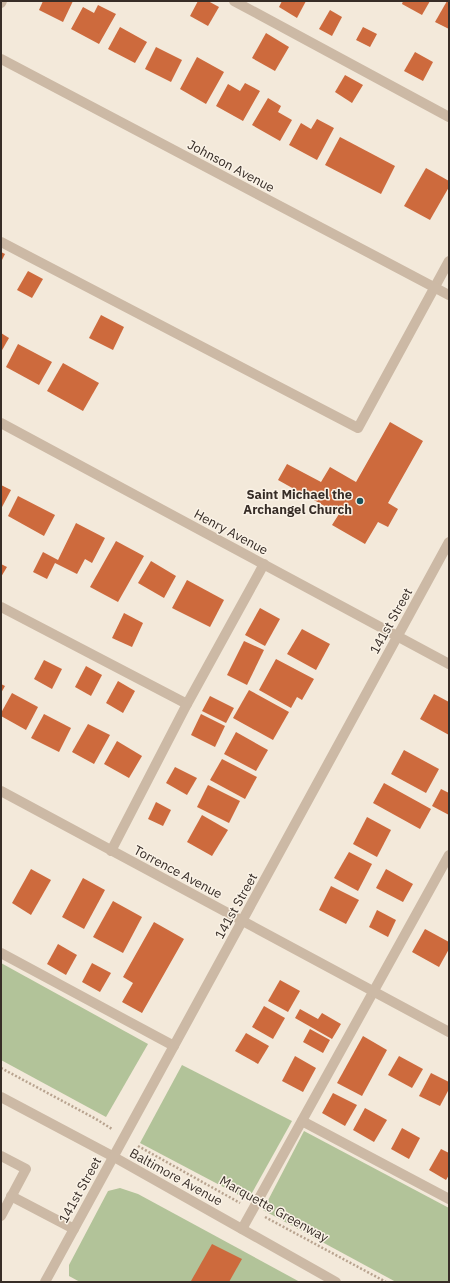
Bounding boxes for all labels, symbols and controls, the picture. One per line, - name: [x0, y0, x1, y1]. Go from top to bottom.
- street label: Johnson Avenue: [185, 136, 277, 196]
- place label: Saint Michael the Archangel Church: [243, 486, 352, 518]
- marker: Saint Michael the Archangel Church: [355, 496, 365, 506]
- street label: Henry Avenue: [191, 505, 271, 559]
- street label: 141st Street: [366, 585, 416, 657]
- street label: Torrence Avenue: [131, 842, 225, 902]
- street label: 141st Street: [211, 870, 261, 942]
- street label: Baltimore Avenue: [127, 1144, 225, 1210]
- street label: 141st Street: [55, 1154, 105, 1226]
- street label: Marquette Greenway: [217, 1172, 332, 1246]

